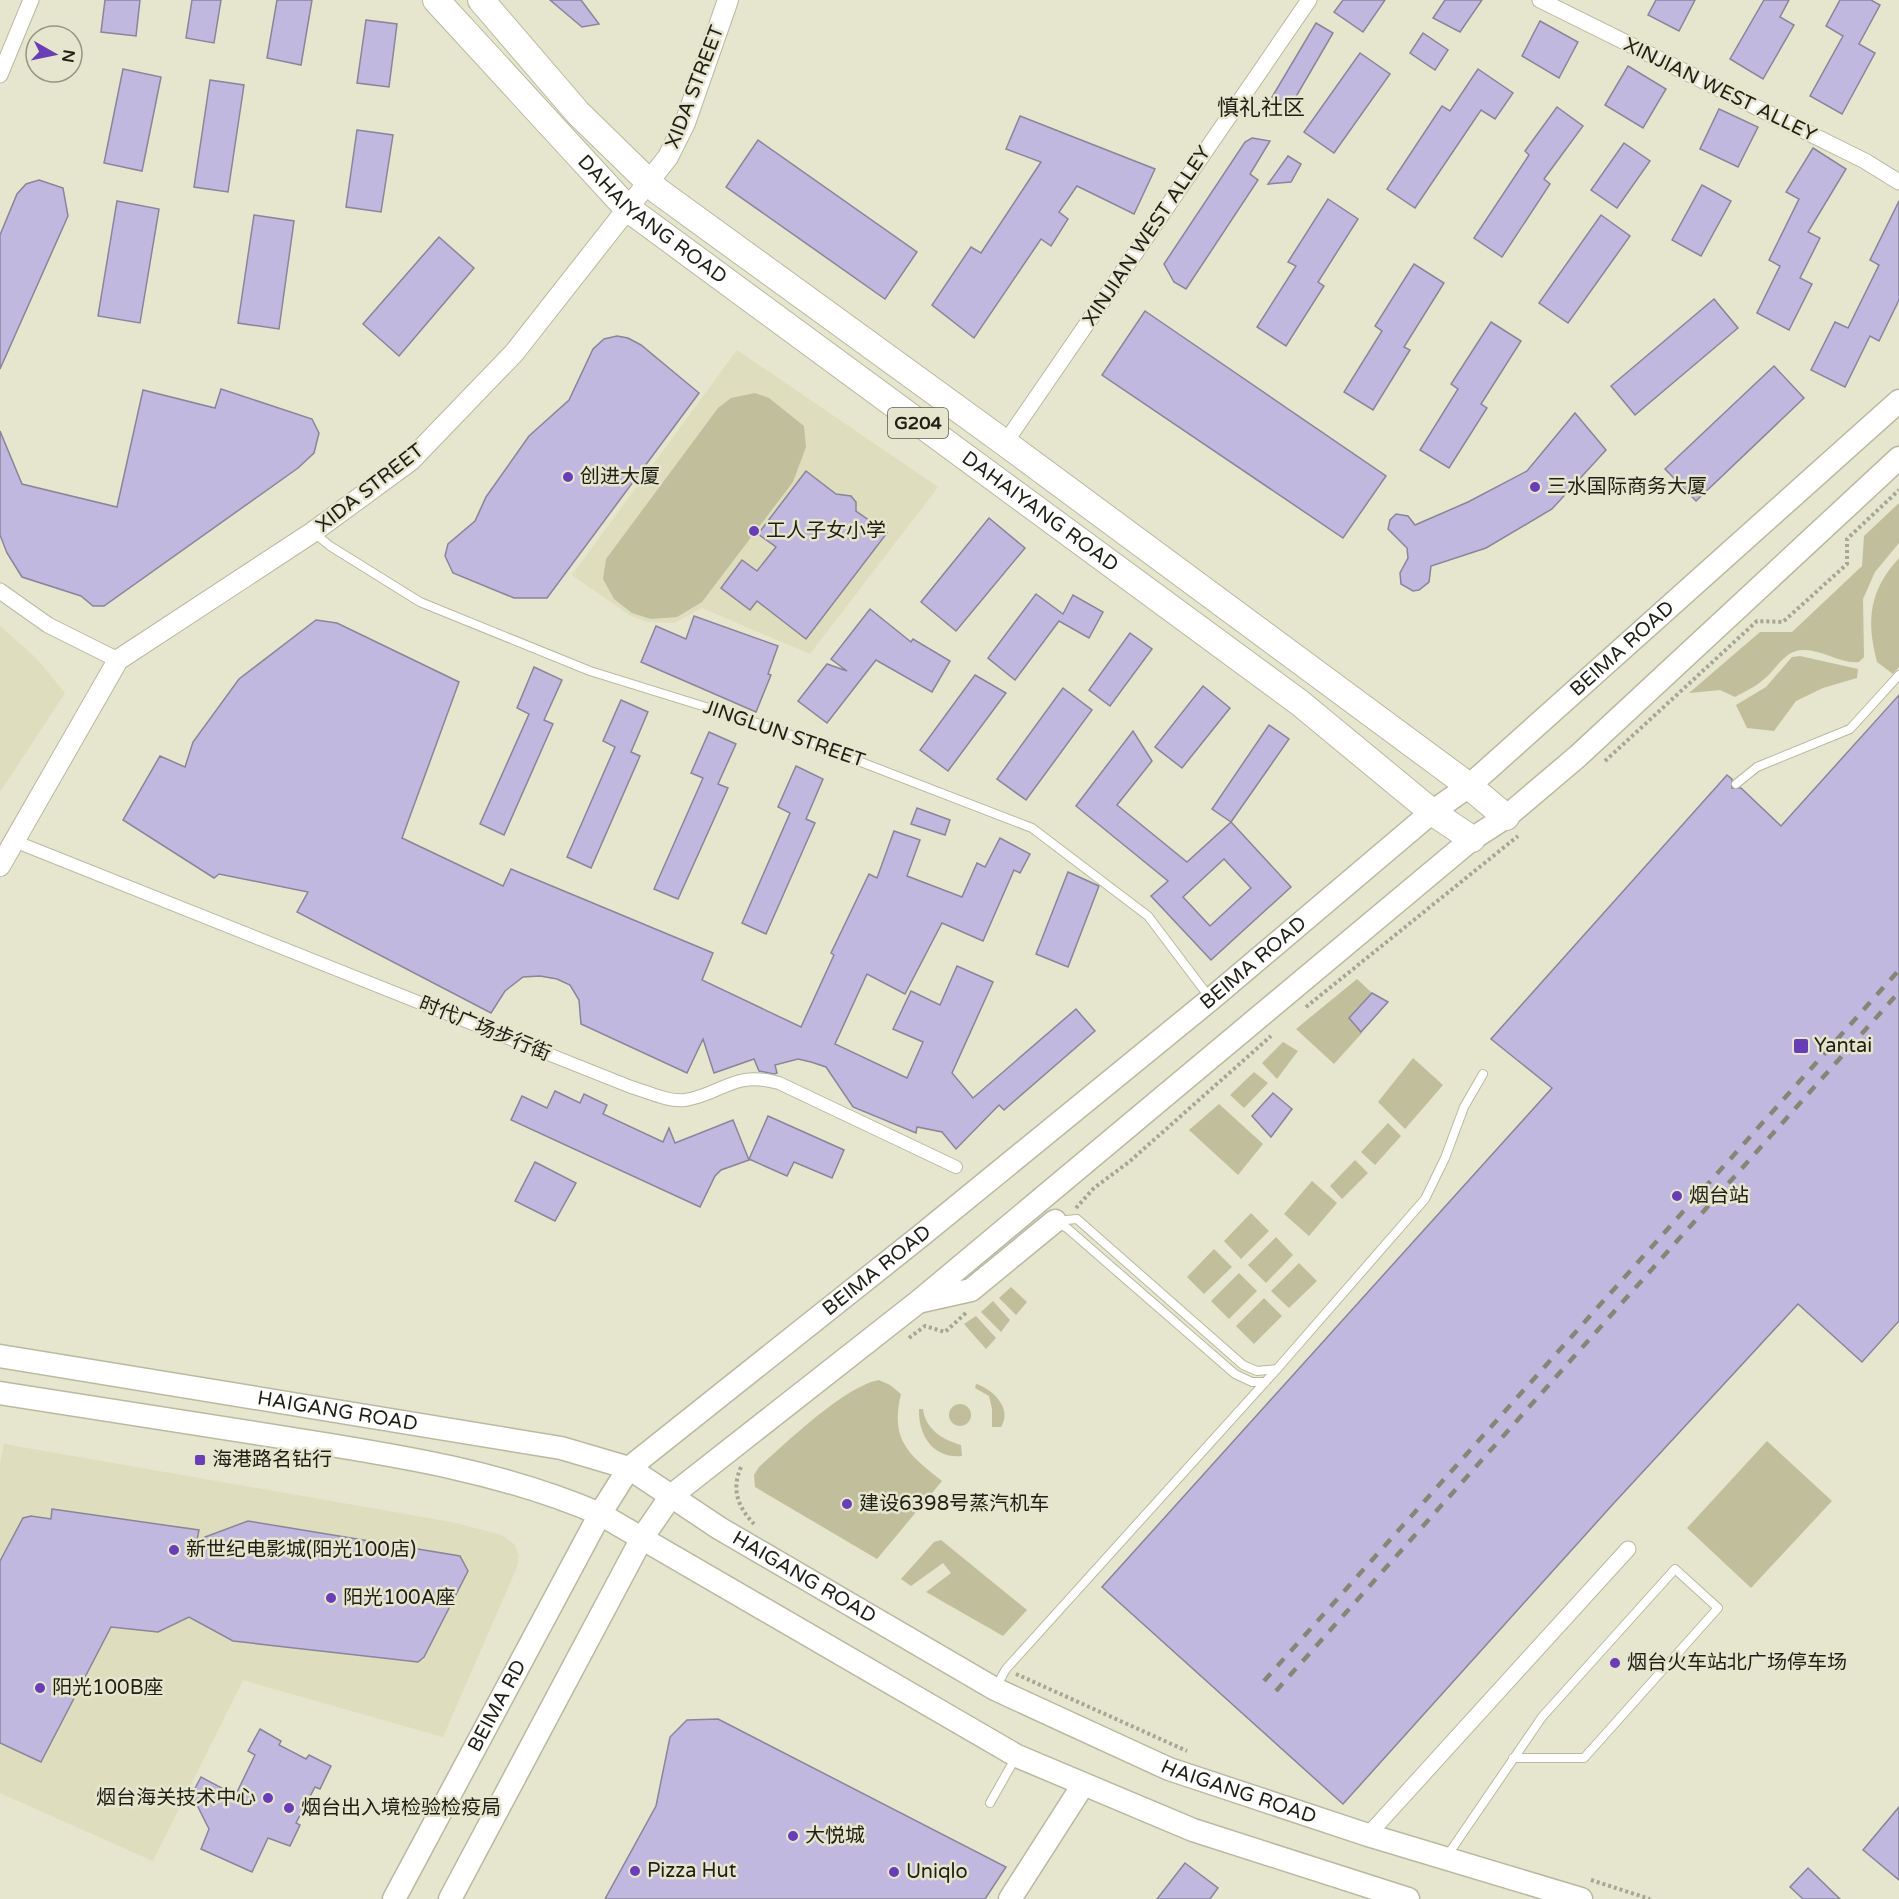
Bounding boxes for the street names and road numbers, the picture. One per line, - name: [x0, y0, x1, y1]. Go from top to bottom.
- street label: XIDA STREET: [661, 22, 729, 152]
- street label: XINJIAN WEST ALLEY: [1620, 33, 1821, 147]
- street label: XINJIAN WEST ALLEY: [1078, 141, 1216, 331]
- street label: DAHAIYANG ROAD: [572, 150, 731, 289]
- road number: G204: [888, 408, 948, 438]
- street label: XIDA STREET: [312, 439, 428, 537]
- street label: DAHAIYANG ROAD: [957, 446, 1123, 577]
- street label: BEIMA ROAD: [1565, 596, 1679, 702]
- street label: JINGLUN STREET: [700, 695, 868, 773]
- street label: BEIMA ROAD: [1195, 911, 1311, 1015]
- street label: 时代广场步行街: [416, 992, 554, 1066]
- street label: BEIMA ROAD: [818, 1220, 936, 1321]
- street label: HAIGANG ROAD: [255, 1386, 420, 1436]
- street label: HAIGANG ROAD: [728, 1526, 880, 1629]
- street label: BEIMA RD: [463, 1656, 532, 1756]
- street label: HAIGANG ROAD: [1157, 1755, 1320, 1829]

